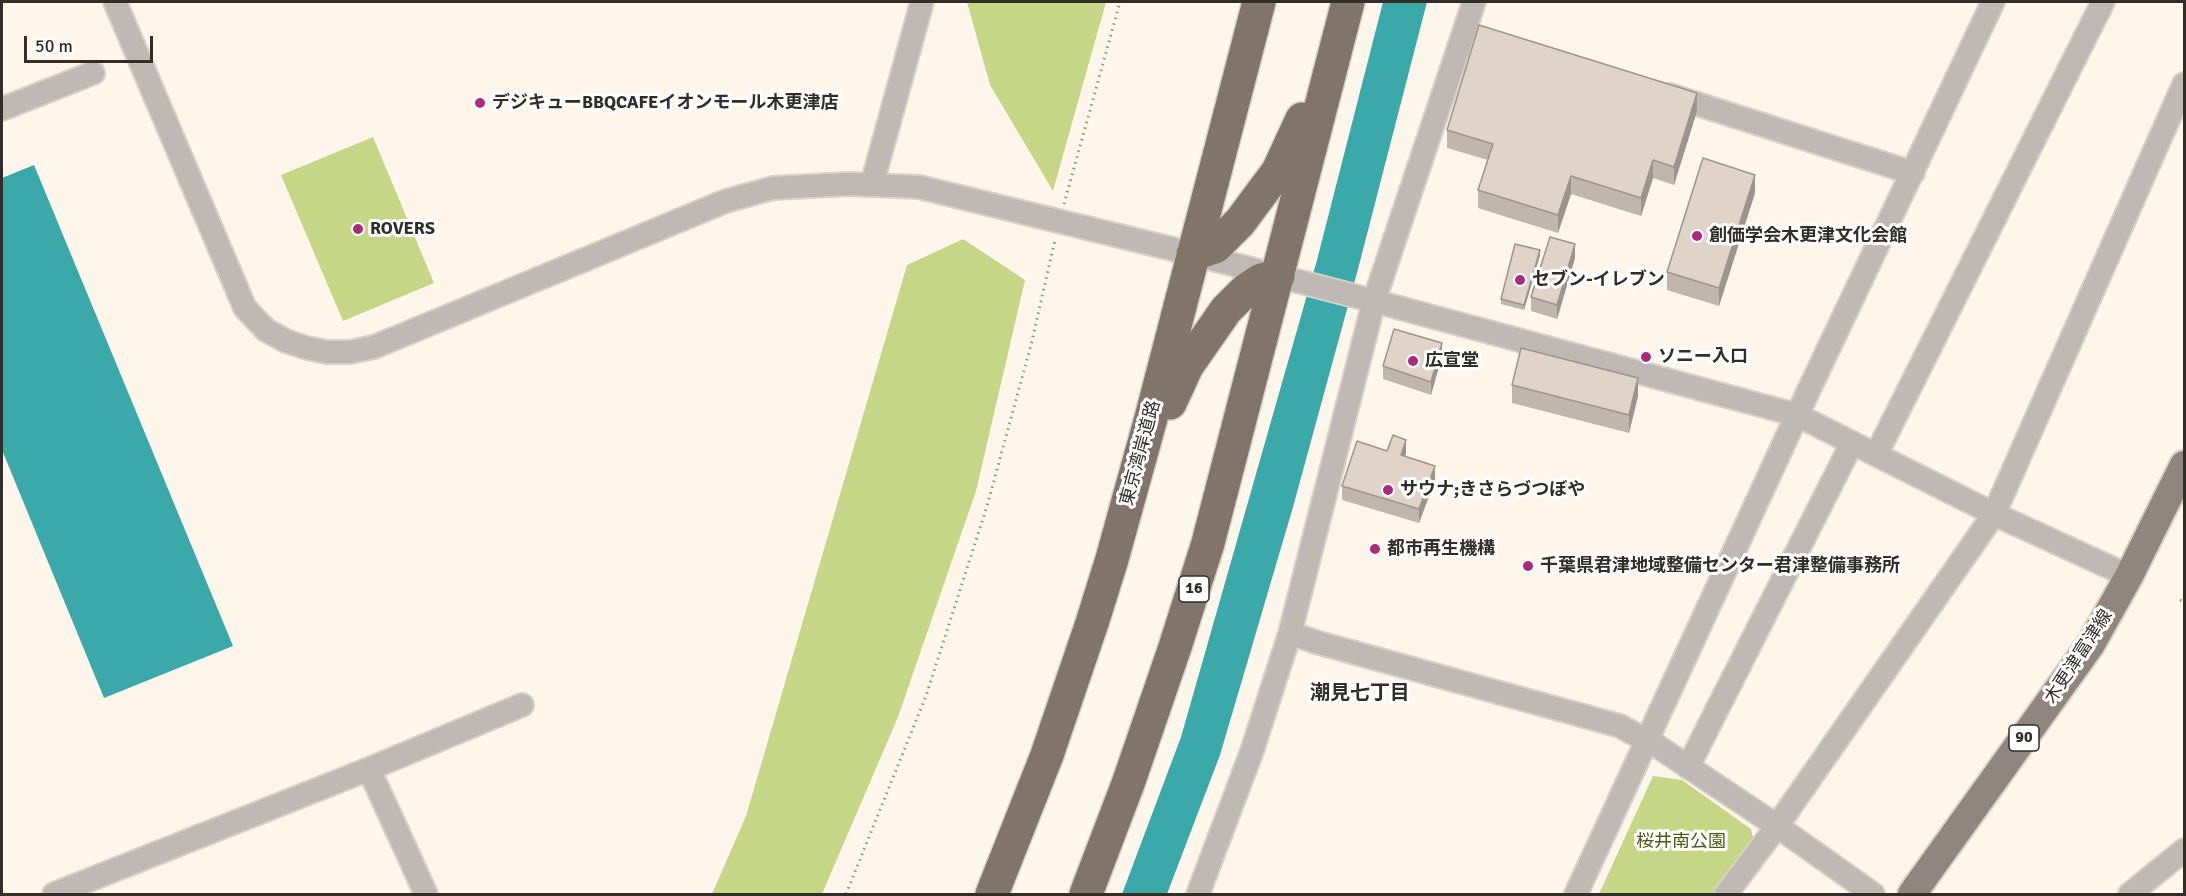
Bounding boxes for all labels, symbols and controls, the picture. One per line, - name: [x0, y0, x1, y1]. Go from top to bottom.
- scale bar: [27, 24, 156, 62]
- text: 50 m: [35, 35, 73, 57]
- place label: デジキューBBQCAFEイオンモール木更津店: [492, 92, 838, 114]
- marker: デジキューBBQCAFEイオンモール木更津店: [473, 96, 487, 110]
- place label: ROVERS: [370, 218, 435, 240]
- marker: ROVERS: [351, 222, 365, 236]
- place label: 創価学会木更津文化会館: [1709, 225, 1907, 247]
- marker: 創価学会木更津文化会館: [1690, 229, 1704, 243]
- place label: セブン-イレブン: [1532, 269, 1665, 291]
- marker: セブン-イレブン: [1513, 273, 1527, 287]
- place label: ソニー入口: [1658, 346, 1748, 368]
- place label: 広宣堂: [1425, 350, 1479, 372]
- marker: ソニー入口: [1639, 350, 1653, 364]
- marker: 広宣堂: [1406, 354, 1420, 368]
- street label: 東京湾岸道路: [1117, 398, 1165, 508]
- place label: サウナ;きさらづつぼや: [1400, 479, 1585, 501]
- marker: サウナ;きさらづつぼや: [1381, 483, 1395, 497]
- place label: 都市再生機構: [1387, 538, 1495, 560]
- marker: 都市再生機構: [1368, 542, 1382, 556]
- place label: 千葉県君津地域整備センター君津整備事務所: [1540, 555, 1900, 577]
- marker: 千葉県君津地域整備センター君津整備事務所: [1521, 559, 1535, 573]
- road number: 16: [1179, 576, 1209, 602]
- street label: 木更津富津線: [2041, 606, 2117, 708]
- district label: 潮見七丁目: [1310, 682, 1410, 706]
- road number: 90: [2009, 725, 2039, 751]
- park label: 桜井南公園: [1636, 831, 1726, 853]

